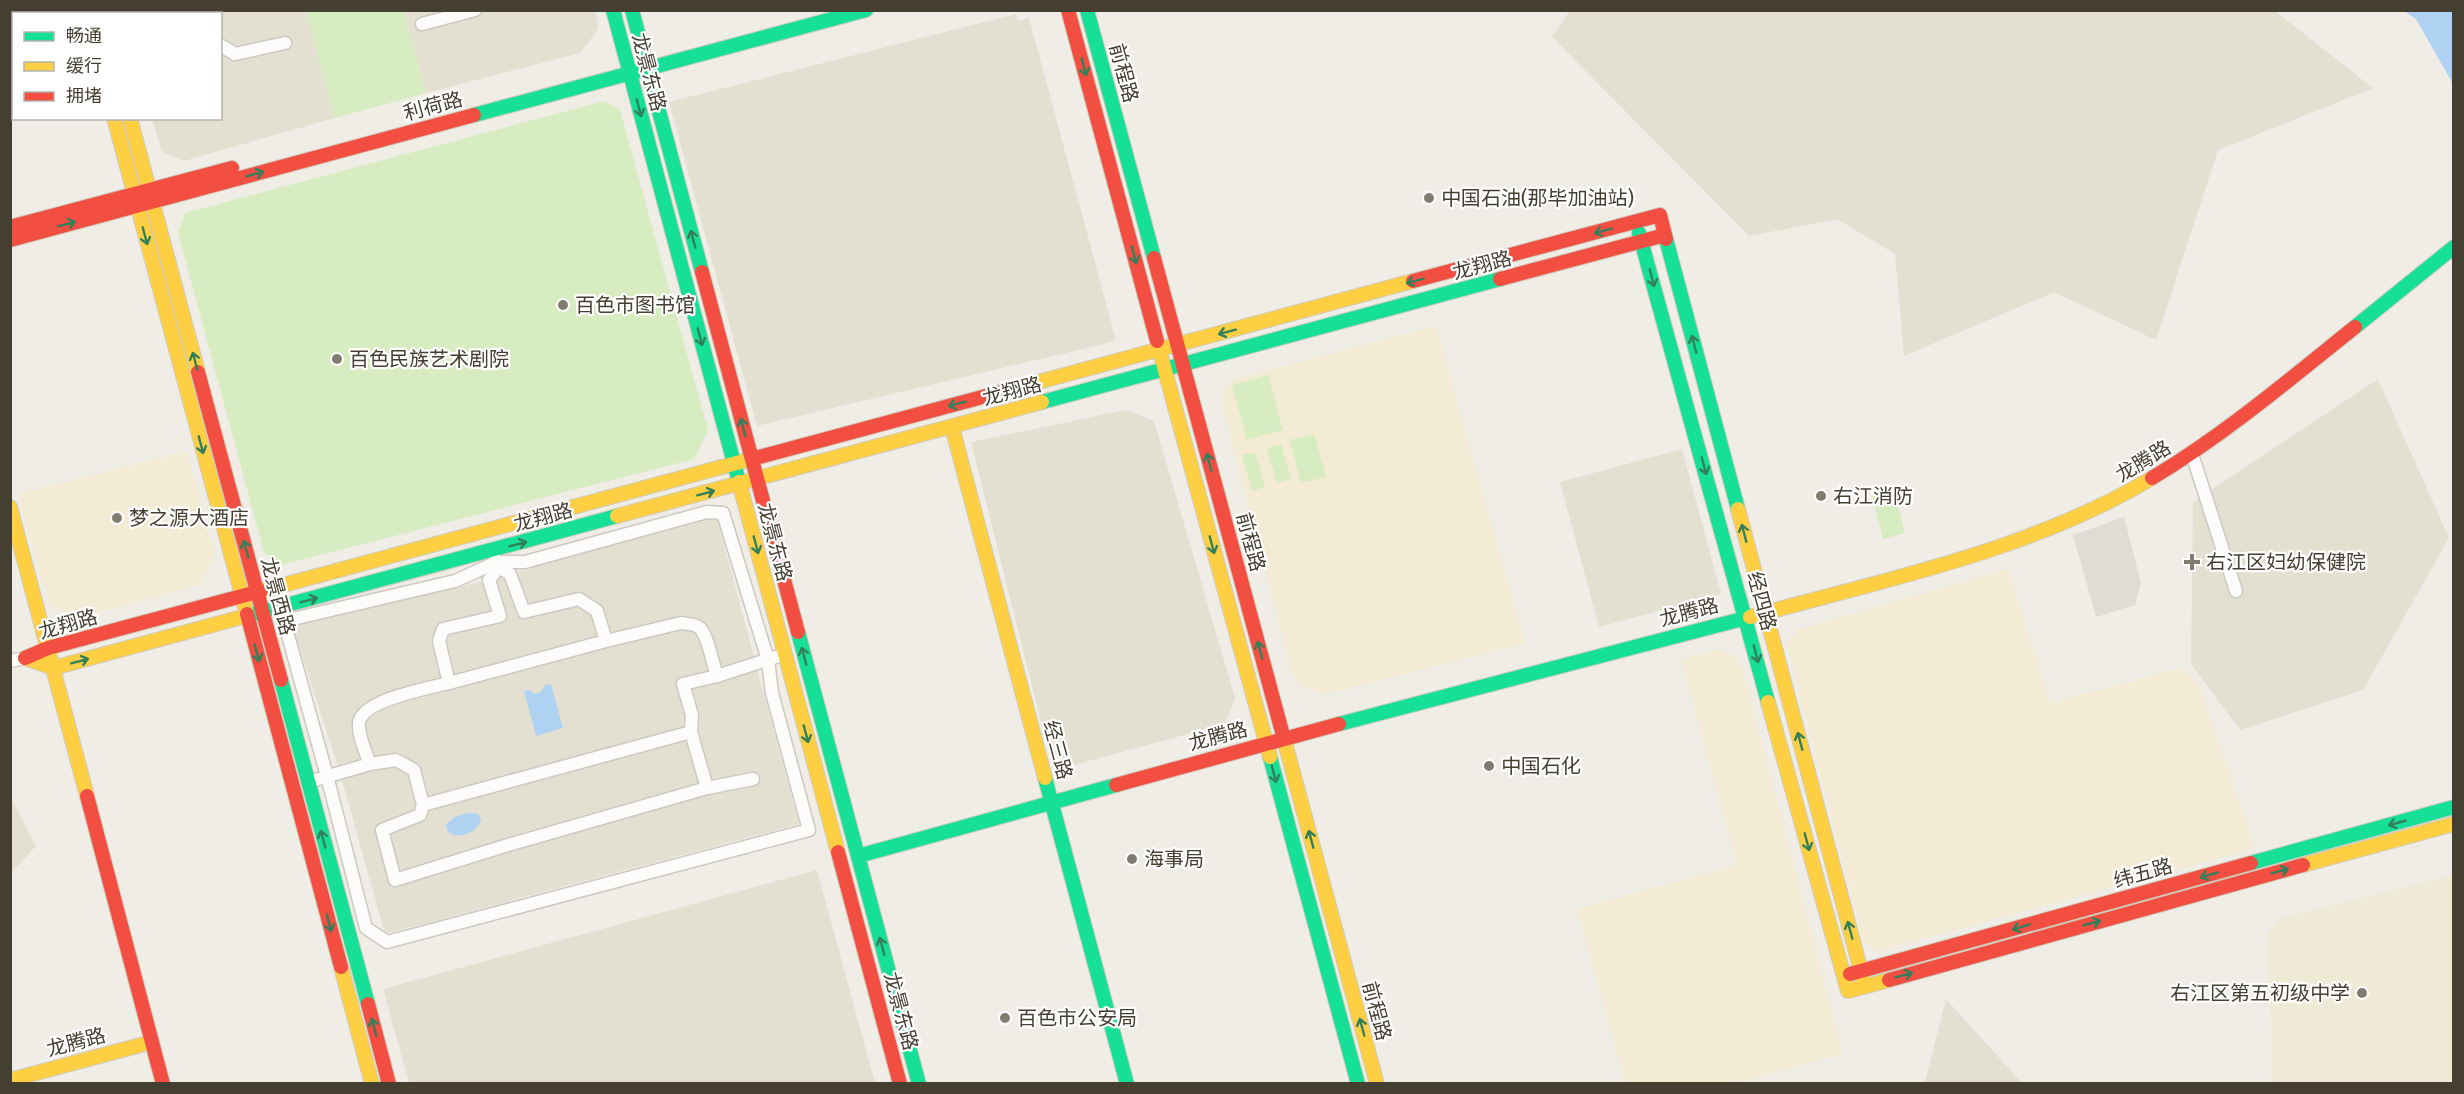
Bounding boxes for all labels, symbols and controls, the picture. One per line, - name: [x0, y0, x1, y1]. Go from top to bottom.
- legend: [12, 12, 222, 120]
- text: 畅通: [66, 25, 102, 47]
- street label: 龙景东路: [627, 30, 671, 114]
- street label: 前程路: [1105, 41, 1143, 105]
- text: 缓行: [66, 55, 102, 77]
- one-way arrow: [1078, 57, 1090, 76]
- text: 拥堵: [66, 85, 102, 107]
- street label: 利荷路: [401, 87, 465, 125]
- one-way arrow: [633, 98, 645, 117]
- one-way arrow: [246, 168, 265, 179]
- place label: 中国石油(那毕加油站): [1441, 186, 1634, 210]
- marker: 中国石油(那毕加油站): [1422, 191, 1436, 205]
- one-way arrow: [57, 218, 76, 230]
- one-way arrow: [1594, 225, 1613, 237]
- one-way arrow: [140, 226, 151, 245]
- one-way arrow: [686, 230, 698, 249]
- one-way arrow: [1129, 245, 1141, 264]
- street label: 龙翔路: [1450, 246, 1514, 284]
- one-way arrow: [1647, 268, 1658, 287]
- one-way arrow: [1406, 276, 1425, 287]
- place label: 百色市图书馆: [575, 293, 695, 317]
- marker: 百色市图书馆: [556, 298, 570, 312]
- one-way arrow: [1218, 326, 1237, 338]
- one-way arrow: [695, 327, 706, 346]
- one-way arrow: [1688, 335, 1700, 354]
- place label: 百色民族艺术剧院: [349, 347, 509, 371]
- one-way arrow: [189, 351, 200, 370]
- marker: 百色民族艺术剧院: [330, 352, 344, 366]
- street label: 龙翔路: [980, 372, 1044, 410]
- one-way arrow: [948, 399, 967, 410]
- one-way arrow: [737, 418, 748, 437]
- one-way arrow: [196, 435, 207, 454]
- street label: 龙腾路: [2111, 435, 2175, 487]
- one-way arrow: [1203, 453, 1214, 472]
- one-way arrow: [1699, 456, 1710, 475]
- place label: 右江消防: [1833, 484, 1913, 508]
- one-way arrow: [696, 487, 715, 498]
- marker: 右江消防: [1814, 489, 1828, 503]
- street label: 龙翔路: [511, 498, 575, 536]
- street label: 龙景东路: [753, 500, 797, 584]
- place label: 梦之源大酒店: [129, 506, 249, 530]
- street label: 前程路: [1232, 510, 1270, 574]
- marker: 梦之源大酒店: [110, 511, 124, 525]
- one-way arrow: [1738, 523, 1750, 542]
- one-way arrow: [750, 535, 762, 554]
- one-way arrow: [1207, 535, 1219, 554]
- one-way arrow: [508, 537, 527, 549]
- one-way arrow: [239, 540, 251, 559]
- place label: 右江区妇幼保健院: [2206, 550, 2366, 574]
- marker: 右江区妇幼保健院: [2183, 553, 2201, 571]
- street label: 龙景西路: [256, 554, 300, 638]
- street label: 经四路: [1743, 569, 1781, 633]
- one-way arrow: [299, 593, 318, 605]
- street label: 龙腾路: [1657, 593, 1721, 631]
- street label: 龙翔路: [36, 604, 100, 644]
- one-way arrow: [1254, 641, 1265, 660]
- one-way arrow: [251, 643, 263, 662]
- one-way arrow: [1751, 644, 1762, 663]
- one-way arrow: [798, 647, 809, 666]
- one-way arrow: [70, 655, 89, 666]
- street label: 龙腾路: [1186, 717, 1250, 755]
- street label: 经三路: [1039, 718, 1077, 782]
- one-way arrow: [801, 724, 812, 743]
- one-way arrow: [1793, 732, 1805, 751]
- place label: 中国石化: [1501, 754, 1581, 778]
- marker: 中国石化: [1482, 759, 1496, 773]
- one-way arrow: [1269, 764, 1280, 783]
- one-way arrow: [2388, 817, 2407, 829]
- one-way arrow: [317, 830, 329, 849]
- one-way arrow: [1305, 830, 1316, 849]
- one-way arrow: [1802, 832, 1813, 851]
- place label: 海事局: [1144, 847, 1204, 871]
- marker: 海事局: [1125, 852, 1139, 866]
- street label: 纬五路: [2111, 853, 2175, 893]
- one-way arrow: [2270, 865, 2289, 877]
- one-way arrow: [2200, 870, 2219, 881]
- one-way arrow: [324, 913, 335, 932]
- one-way arrow: [2082, 917, 2101, 929]
- one-way arrow: [1843, 921, 1855, 940]
- one-way arrow: [2012, 922, 2031, 933]
- one-way arrow: [875, 937, 887, 956]
- street label: 龙景东路: [879, 969, 923, 1053]
- one-way arrow: [1894, 969, 1913, 981]
- street label: 前程路: [1358, 979, 1396, 1043]
- place label: 右江区第五初级中学: [2170, 981, 2350, 1005]
- marker: 右江区第五初级中学: [2355, 986, 2369, 1000]
- place label: 百色市公安局: [1017, 1006, 1137, 1030]
- marker: 百色市公安局: [998, 1011, 1012, 1025]
- one-way arrow: [368, 1018, 379, 1037]
- one-way arrow: [1355, 1018, 1367, 1037]
- street label: 龙腾路: [44, 1023, 108, 1061]

